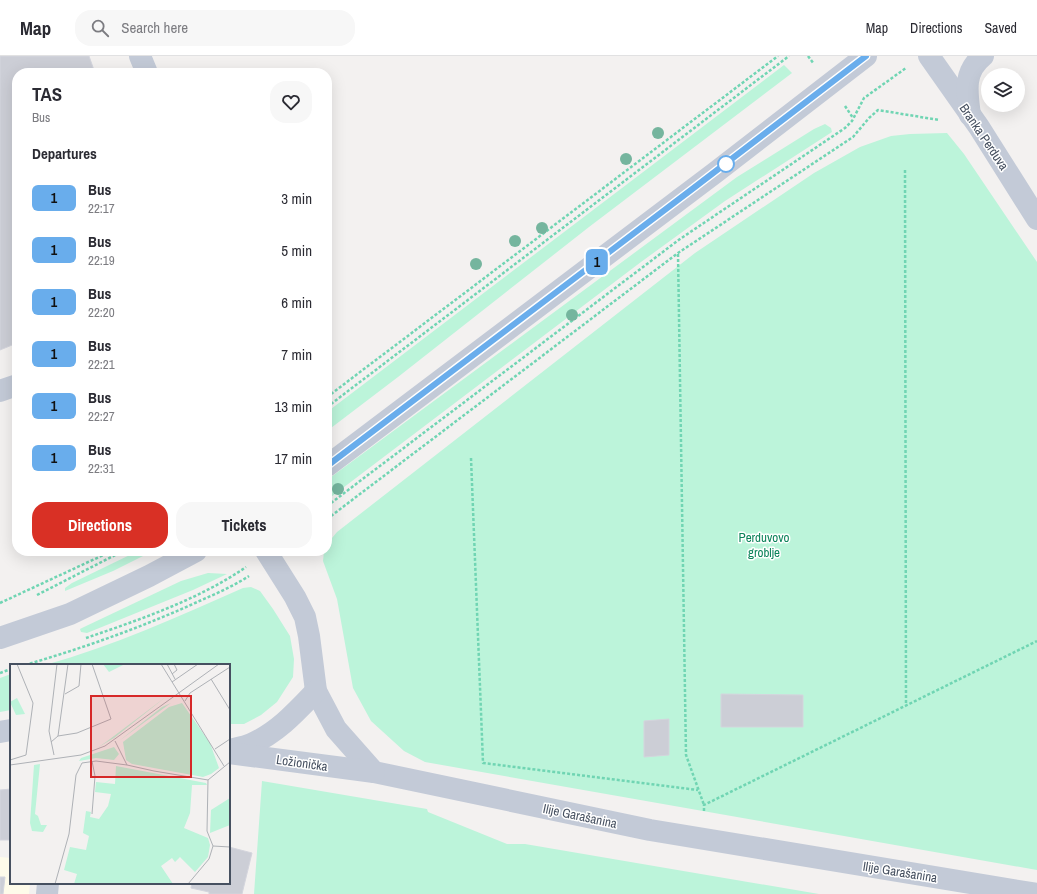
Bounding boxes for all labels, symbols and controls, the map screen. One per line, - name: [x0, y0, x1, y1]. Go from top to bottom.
- search box: [75, 10, 355, 46]
- text: Map: [20, 15, 51, 41]
- icon: search: [89, 17, 111, 39]
- text: Search here: [121, 17, 188, 38]
- text: Map: [866, 19, 888, 37]
- text: Directions: [910, 19, 962, 37]
- text: Saved: [984, 19, 1017, 37]
- map controls: [981, 68, 1025, 112]
- button: layers: [981, 68, 1025, 112]
- text: TAS: [32, 81, 62, 107]
- button: heart: [270, 81, 312, 123]
- street label: Branka Perduva: [956, 101, 1012, 173]
- text: Bus: [32, 109, 50, 126]
- text: Departures: [32, 143, 97, 164]
- unlabelled marker: [717, 155, 735, 173]
- text: Bus: [88, 179, 111, 200]
- text: 3 min: [281, 188, 312, 209]
- text: 1: [51, 189, 57, 207]
- text: 22:17: [88, 200, 115, 217]
- text: Bus: [88, 231, 111, 252]
- text: 5 min: [281, 240, 312, 261]
- text: 1: [51, 241, 57, 259]
- line badge: 1: [584, 249, 610, 275]
- text: 22:19: [88, 252, 115, 269]
- text: 1: [594, 253, 600, 271]
- text: Bus: [88, 283, 111, 304]
- text: 6 min: [281, 292, 312, 313]
- text: 1: [51, 293, 57, 311]
- text: 22:20: [88, 304, 115, 321]
- text: Bus: [88, 335, 111, 356]
- text: 7 min: [281, 344, 312, 365]
- text: 1: [51, 345, 57, 363]
- text: 22:21: [88, 356, 115, 373]
- text: Bus: [88, 387, 111, 408]
- text: 13 min: [274, 396, 312, 417]
- text: 1: [51, 397, 57, 415]
- text: 22:27: [88, 408, 115, 425]
- text: Bus: [88, 439, 111, 460]
- text: 17 min: [274, 448, 312, 469]
- text: 1: [51, 449, 57, 467]
- text: 22:31: [88, 460, 115, 477]
- button: Directions: [32, 502, 168, 548]
- button: Tickets: [176, 502, 312, 548]
- park label: Perduvovo groblje: [739, 529, 790, 561]
- inset map: [10, 664, 230, 884]
- street label: Ložionička: [275, 751, 329, 775]
- street label: Ilije Garašanina: [541, 800, 619, 832]
- street label: Ilije Garašanina: [862, 858, 939, 886]

